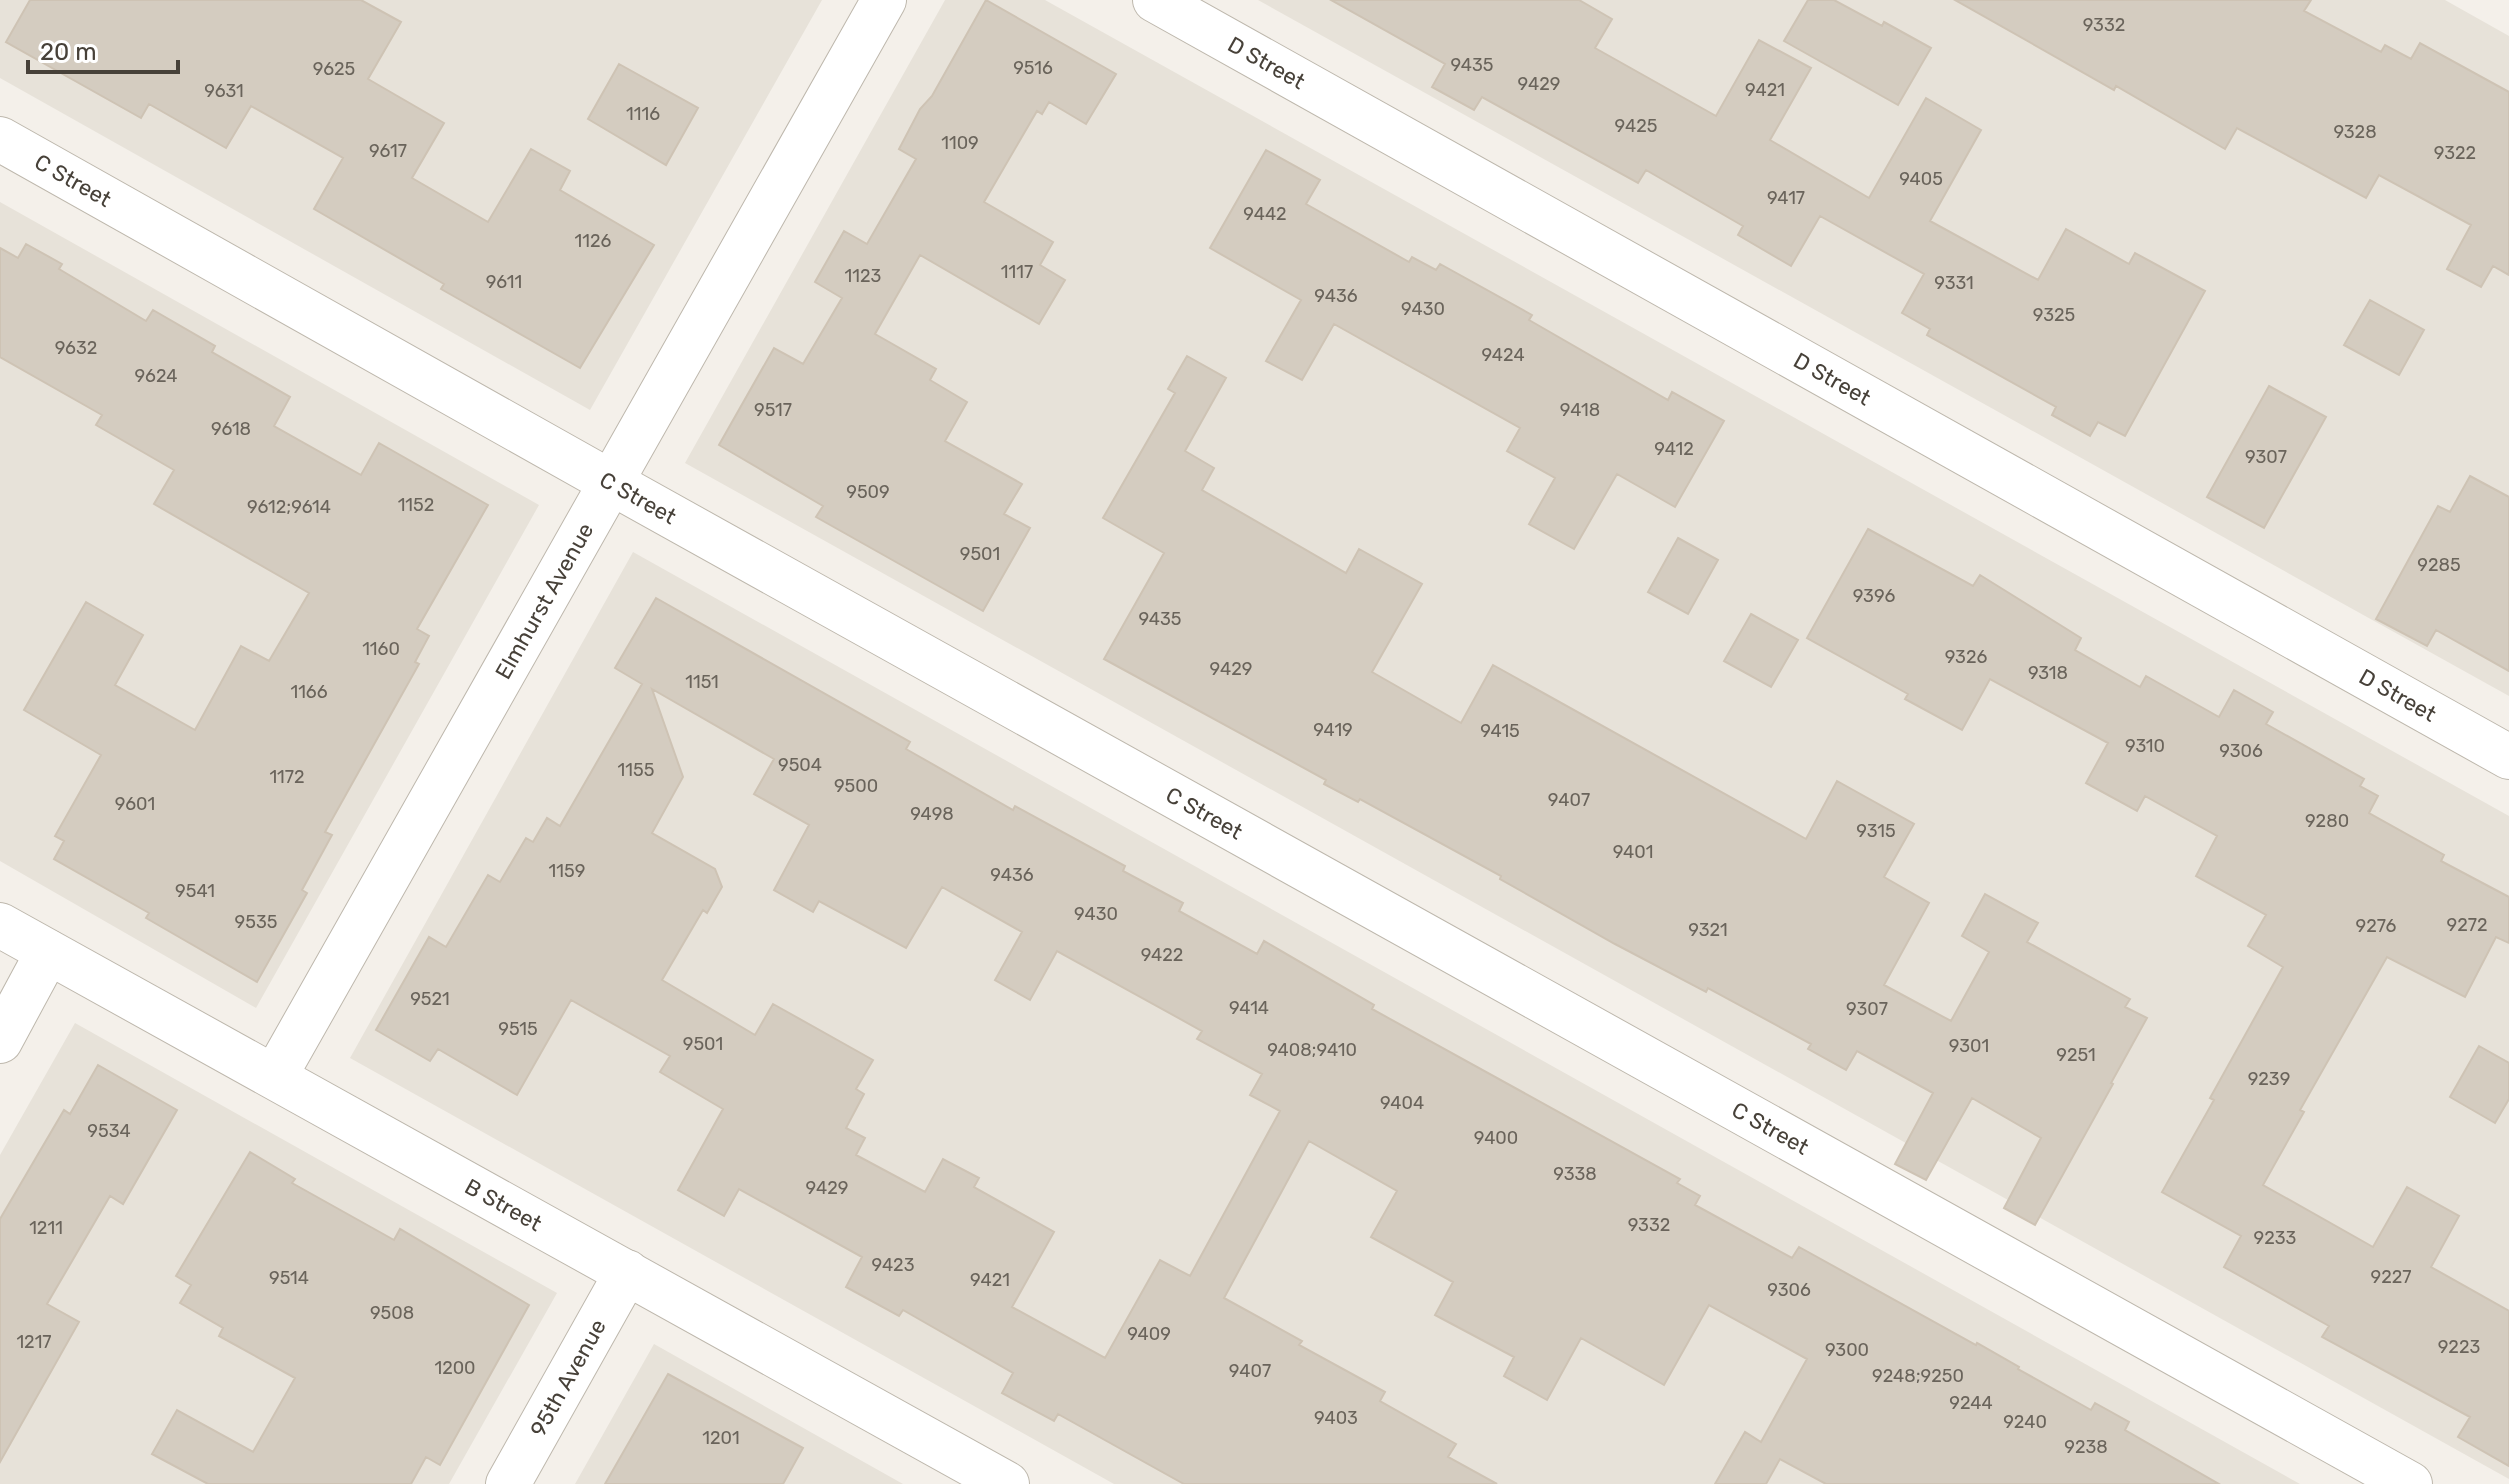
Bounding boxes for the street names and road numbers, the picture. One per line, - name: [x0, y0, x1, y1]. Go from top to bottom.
- street label: D Street: [1223, 31, 1310, 95]
- street label: C Street: [30, 148, 116, 213]
- street label: D Street: [1789, 347, 1876, 412]
- street label: C Street: [595, 466, 681, 530]
- street label: Elmhurst Avenue: [490, 518, 599, 684]
- street label: D Street: [2354, 663, 2441, 728]
- street label: C Street: [1161, 781, 1248, 846]
- street label: C Street: [1727, 1096, 1814, 1161]
- street label: B Street: [460, 1173, 547, 1237]
- street label: 95th Avenue: [525, 1315, 612, 1441]

